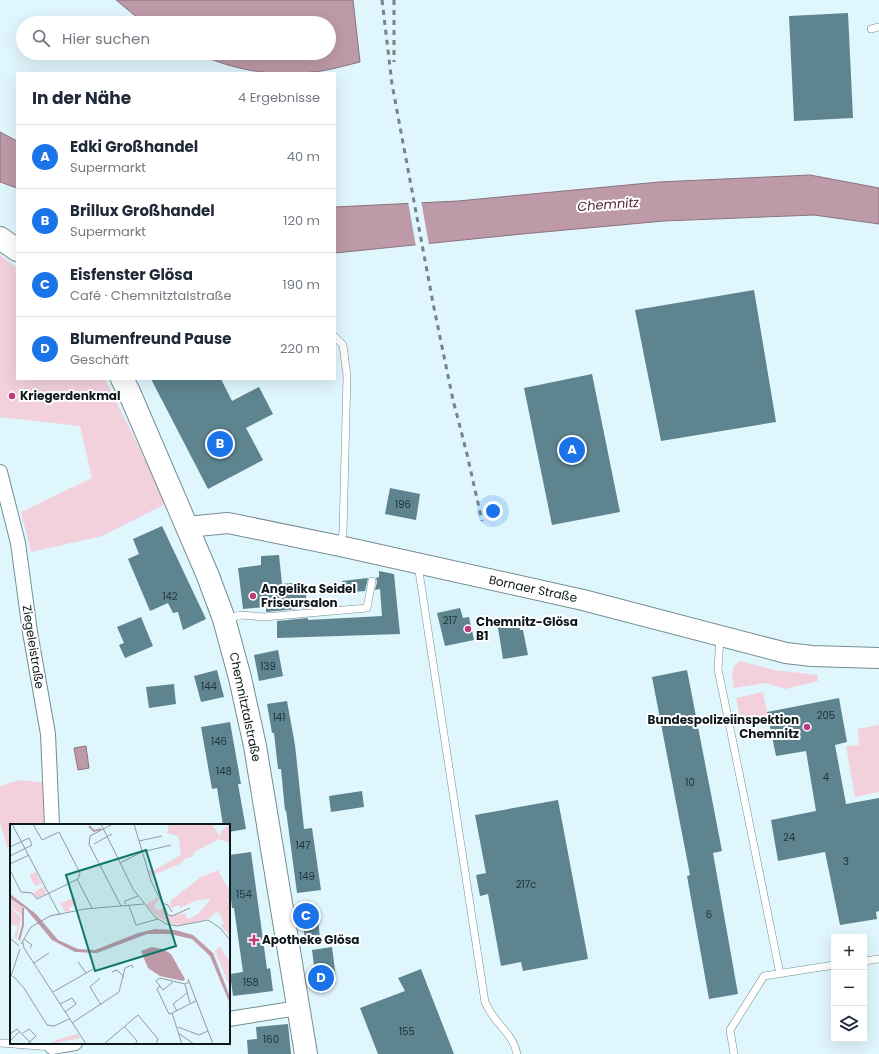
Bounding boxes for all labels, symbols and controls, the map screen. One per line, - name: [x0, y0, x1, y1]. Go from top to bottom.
- search box: [16, 16, 336, 60]
- icon: search: [30, 27, 52, 49]
- text: Hier suchen: [62, 28, 150, 49]
- text: In der Nähe: [32, 86, 131, 110]
- text: 4 Ergebnisse: [238, 88, 320, 107]
- text: Edki Großhandel: [70, 136, 198, 157]
- text: A: [40, 147, 50, 166]
- text: 40 m: [287, 147, 320, 166]
- text: Supermarkt: [70, 158, 146, 177]
- water label: Chemnitz: [576, 193, 640, 216]
- text: Brillux Großhandel: [70, 200, 215, 221]
- text: B: [41, 211, 49, 230]
- text: 120 m: [283, 211, 320, 230]
- text: Supermarkt: [70, 222, 146, 241]
- text: Eisfenster Glösa: [70, 264, 193, 285]
- text: C: [40, 275, 50, 294]
- text: 190 m: [283, 275, 320, 294]
- text: Café · Chemnitztalstraße: [70, 286, 232, 305]
- text: Blumenfreund Pause: [70, 328, 232, 349]
- text: D: [40, 339, 50, 358]
- text: 220 m: [280, 339, 320, 358]
- text: Geschäft: [70, 350, 129, 369]
- place label: Kriegerdenkmal: [20, 387, 121, 404]
- marker: Kriegerdenkmal: [7, 391, 17, 401]
- pin: B: [207, 429, 233, 459]
- pin: A: [559, 435, 585, 465]
- house number: 196: [395, 497, 411, 512]
- your location: [483, 501, 503, 521]
- street label: Bornaer Straße: [487, 571, 579, 606]
- place label: Angelika Seidel Friseursalon: [261, 580, 356, 611]
- house number: 142: [162, 589, 178, 604]
- marker: Angelika Seidel Friseursalon: [248, 591, 258, 601]
- street label: Ziegeleistraße: [18, 604, 49, 690]
- house number: 217: [443, 613, 458, 628]
- place label: Chemnitz-Glösa B1: [476, 613, 578, 644]
- marker: Chemnitz-Glösa B1: [463, 624, 473, 634]
- street label: Chemnitztalstraße: [226, 651, 265, 763]
- house number: 139: [260, 659, 276, 674]
- house number: 144: [201, 679, 217, 694]
- house number: 205: [817, 708, 835, 723]
- house number: 141: [273, 710, 285, 725]
- place label: Bundespolizeiinspektion Chemnitz: [647, 711, 799, 742]
- marker: Bundespolizeiinspektion Chemnitz: [802, 722, 812, 732]
- house number: 146: [211, 734, 227, 749]
- house number: 148: [216, 764, 232, 779]
- house number: 4: [823, 770, 829, 785]
- house number: 10: [685, 775, 695, 790]
- inset map: [10, 824, 230, 1044]
- house number: 24: [783, 830, 795, 845]
- house number: 147: [296, 838, 311, 853]
- house number: 3: [843, 854, 849, 869]
- house number: 149: [299, 869, 315, 884]
- house number: 217c: [516, 877, 536, 892]
- house number: 154: [236, 887, 252, 902]
- pin: C: [293, 901, 319, 931]
- house number: 6: [706, 907, 712, 922]
- place label: Apotheke Glösa: [262, 931, 360, 948]
- map controls: [831, 934, 867, 1042]
- button: +: [831, 934, 867, 970]
- marker: Apotheke Glösa: [249, 935, 259, 945]
- pin: D: [308, 963, 334, 993]
- button: −: [831, 970, 867, 1006]
- house number: 158: [243, 975, 259, 990]
- button: layers: [831, 1006, 867, 1042]
- house number: 155: [399, 1024, 415, 1039]
- house number: 160: [263, 1032, 279, 1047]

